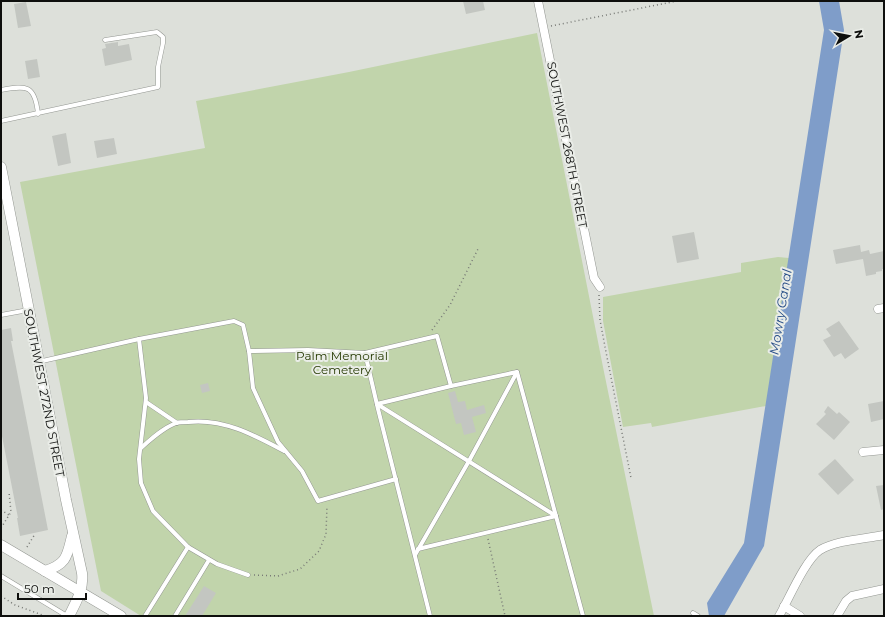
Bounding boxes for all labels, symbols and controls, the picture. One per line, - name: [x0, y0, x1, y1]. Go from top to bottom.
- north arrow: [829, 16, 869, 56]
- text: N: [851, 29, 867, 40]
- street label: SOUTHWEST 268TH STREET: [544, 61, 591, 229]
- water label: Mowry Canal: [765, 268, 795, 356]
- street label: SOUTHWEST 272ND STREET: [21, 308, 68, 478]
- park label: Palm Memorial Cemetery: [296, 348, 388, 377]
- scale bar: [18, 575, 86, 601]
- text: 50 m: [24, 581, 55, 596]

